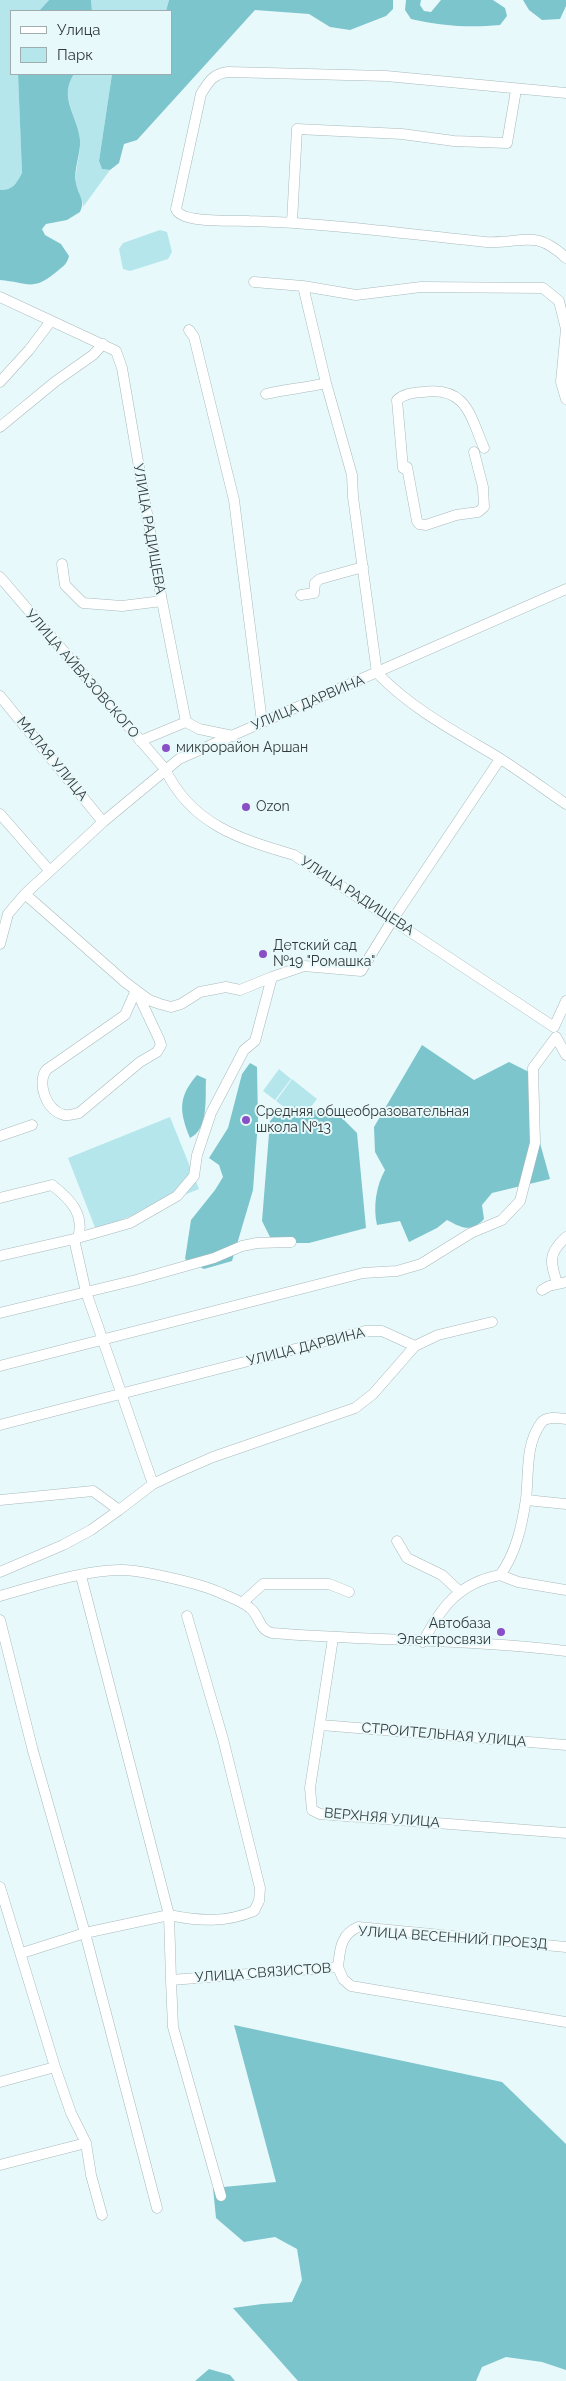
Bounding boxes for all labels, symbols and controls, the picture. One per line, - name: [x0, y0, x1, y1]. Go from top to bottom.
- legend: [10, 10, 172, 75]
- text: Улица: [57, 21, 101, 39]
- text: Парк: [57, 46, 93, 64]
- street label: УЛИЦА РАДИЩЕВА: [129, 462, 169, 596]
- street label: УЛИЦА АЙВАЗОВСКОГО: [22, 606, 142, 742]
- street label: УЛИЦА ДАРВИНА: [249, 672, 367, 734]
- street label: МАЛАЯ УЛИЦА: [13, 714, 91, 804]
- place label: микрорайон Аршан: [176, 740, 308, 756]
- marker: микрорайон Аршан: [160, 742, 172, 754]
- place label: Ozon: [256, 799, 290, 815]
- marker: Ozon: [240, 801, 252, 813]
- street label: УЛИЦА РАДИЩЕВА: [297, 853, 417, 939]
- place label: Детский сад №19 "Ромашка": [273, 938, 375, 970]
- marker: Детский сад №19 "Ромашка": [257, 948, 269, 960]
- place label: Средняя общеобразовательная школа №13: [256, 1104, 469, 1136]
- marker: Средняя общеобразовательная школа №13: [240, 1114, 252, 1126]
- street label: УЛИЦА ДАРВИНА: [245, 1324, 367, 1370]
- place label: Автобаза Электросвязи: [397, 1616, 491, 1648]
- marker: Автобаза Электросвязи: [495, 1626, 507, 1638]
- street label: СТРОИТЕЛЬНАЯ УЛИЦА: [361, 1719, 527, 1751]
- street label: ВЕРХНЯЯ УЛИЦА: [323, 1805, 441, 1831]
- street label: УЛИЦА ВЕСЕННИЙ ПРОЕЗД: [358, 1923, 548, 1953]
- street label: УЛИЦА СВЯЗИСТОВ: [194, 1960, 332, 1986]

